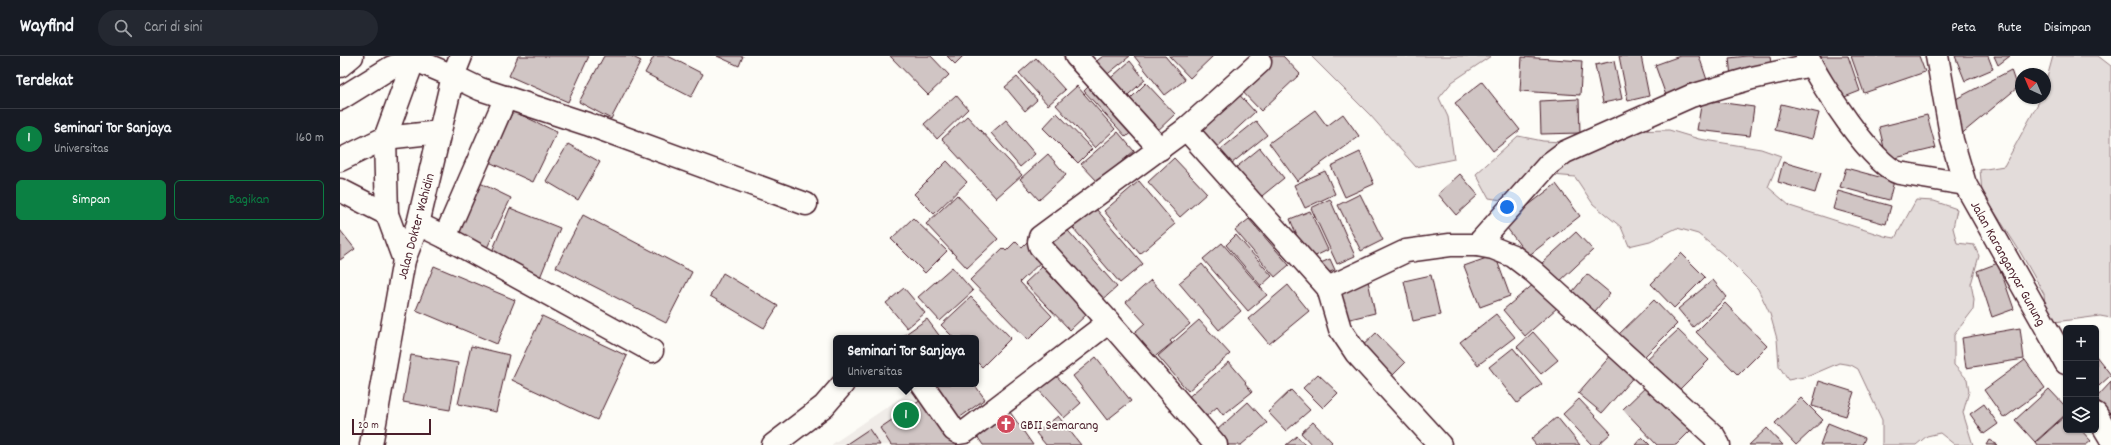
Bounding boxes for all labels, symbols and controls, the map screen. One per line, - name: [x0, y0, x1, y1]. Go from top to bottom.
- search box: [98, 10, 378, 46]
- text: Wayfind: [20, 14, 74, 41]
- icon: search: [112, 17, 134, 39]
- text: Cari di sini: [144, 17, 202, 39]
- text: Peta: [1951, 18, 1975, 38]
- text: Rute: [1997, 18, 2022, 38]
- text: Disimpan: [2044, 18, 2091, 38]
- north arrow: [2015, 68, 2051, 104]
- text: Terdekat: [16, 70, 73, 94]
- text: Seminari Tor Sanjaya: [54, 118, 171, 140]
- text: 1: [28, 129, 30, 148]
- text: 160 m: [296, 129, 324, 148]
- text: Universitas: [54, 140, 109, 159]
- street label: Jalan Dokter Wahidin: [393, 171, 441, 282]
- button: Simpan: [16, 180, 166, 220]
- button: Bagikan: [174, 180, 324, 220]
- your location: [1497, 197, 1517, 217]
- street label: Jalan Karanganyar Gunung: [1964, 198, 2050, 330]
- map controls: [2063, 325, 2099, 433]
- button: +: [2063, 325, 2099, 361]
- popup: [833, 335, 979, 387]
- text: Seminari Tor Sanjaya: [848, 341, 964, 363]
- button: −: [2063, 361, 2099, 397]
- text: Universitas: [848, 363, 902, 382]
- button: layers: [2063, 397, 2099, 433]
- pin: 1: [893, 400, 919, 430]
- church icon: GBII Semarang: [995, 413, 1017, 435]
- place label: GBII Semarang: [1020, 416, 1098, 436]
- scale bar: [352, 417, 431, 436]
- text: 20 m: [358, 418, 379, 434]

